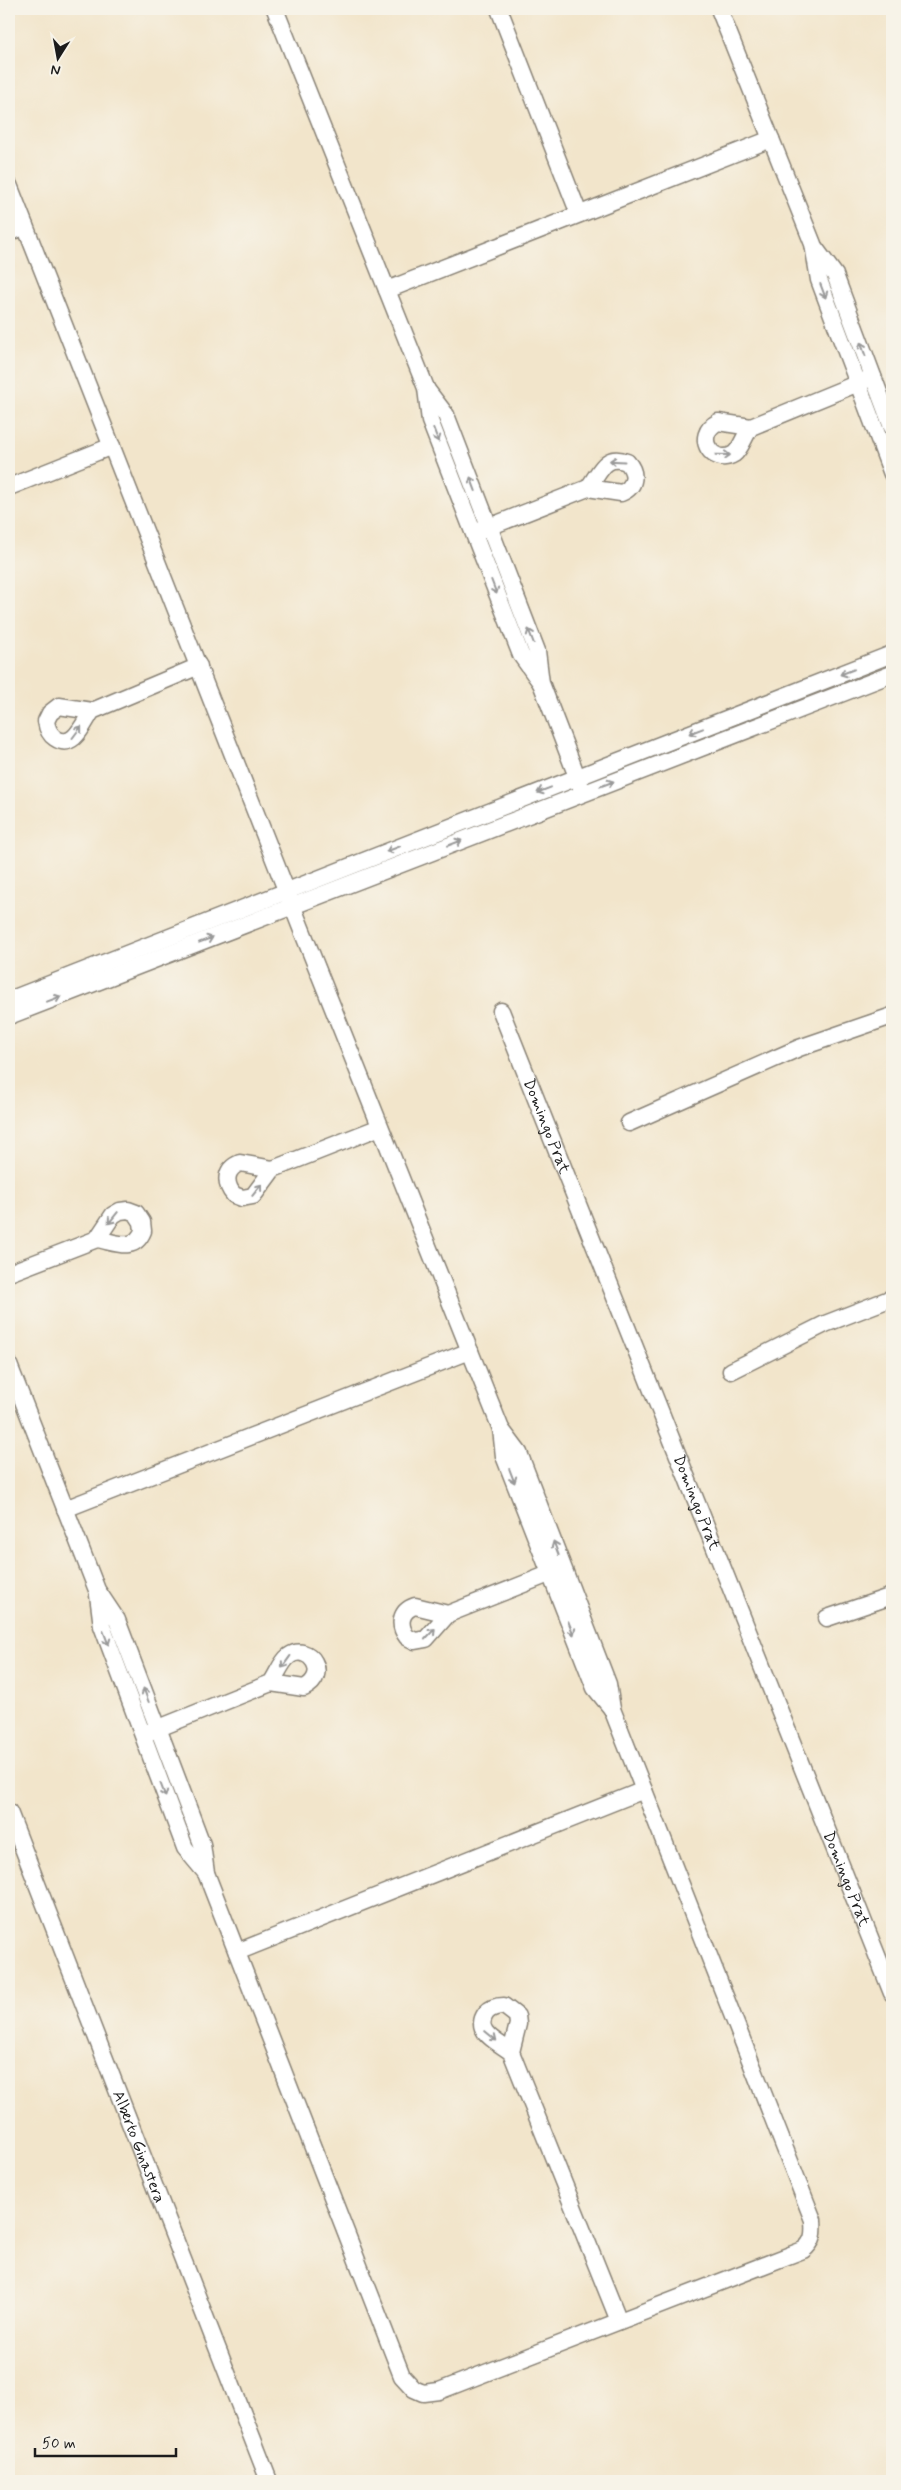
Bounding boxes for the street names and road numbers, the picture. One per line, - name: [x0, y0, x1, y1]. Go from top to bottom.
- street label: Domingo Prat: [519, 1076, 575, 1177]
- street label: Domingo Prat: [668, 1452, 725, 1554]
- street label: Domingo Prat: [818, 1828, 875, 1930]
- street label: Alberto Ginastera: [108, 2087, 170, 2206]

